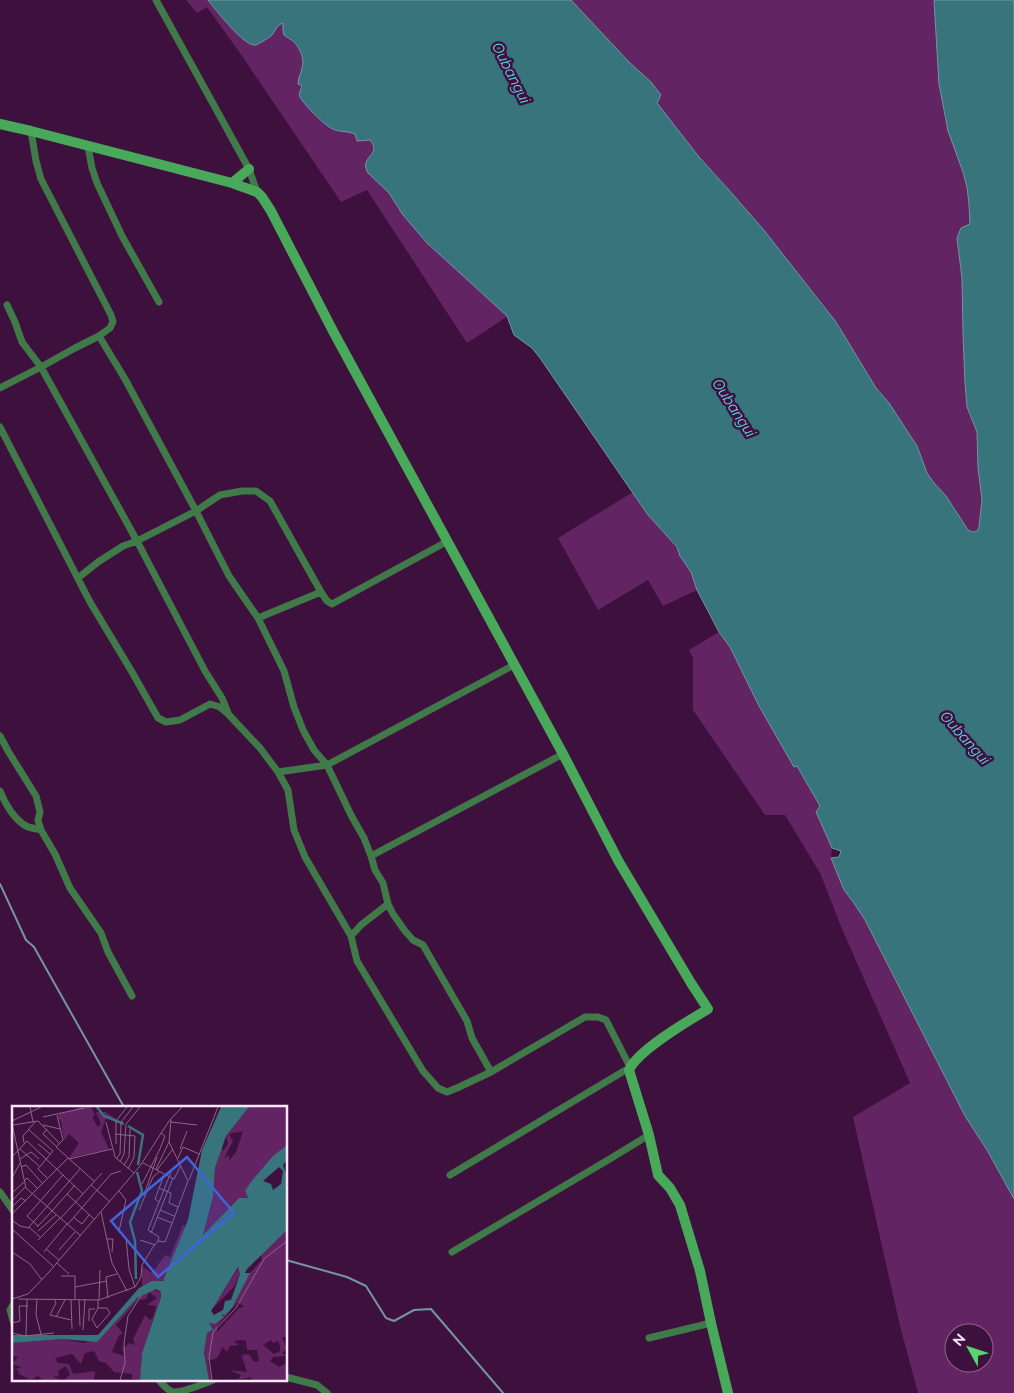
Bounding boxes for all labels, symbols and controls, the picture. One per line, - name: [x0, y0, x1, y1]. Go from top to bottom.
- water label: Oubangui: [488, 39, 534, 107]
- water label: Oubangui: [708, 375, 760, 441]
- water label: Oubangui: [936, 707, 994, 769]
- inset map: [12, 1106, 288, 1380]
- north arrow: [944, 1323, 994, 1373]
- text: N: [949, 1330, 969, 1349]

